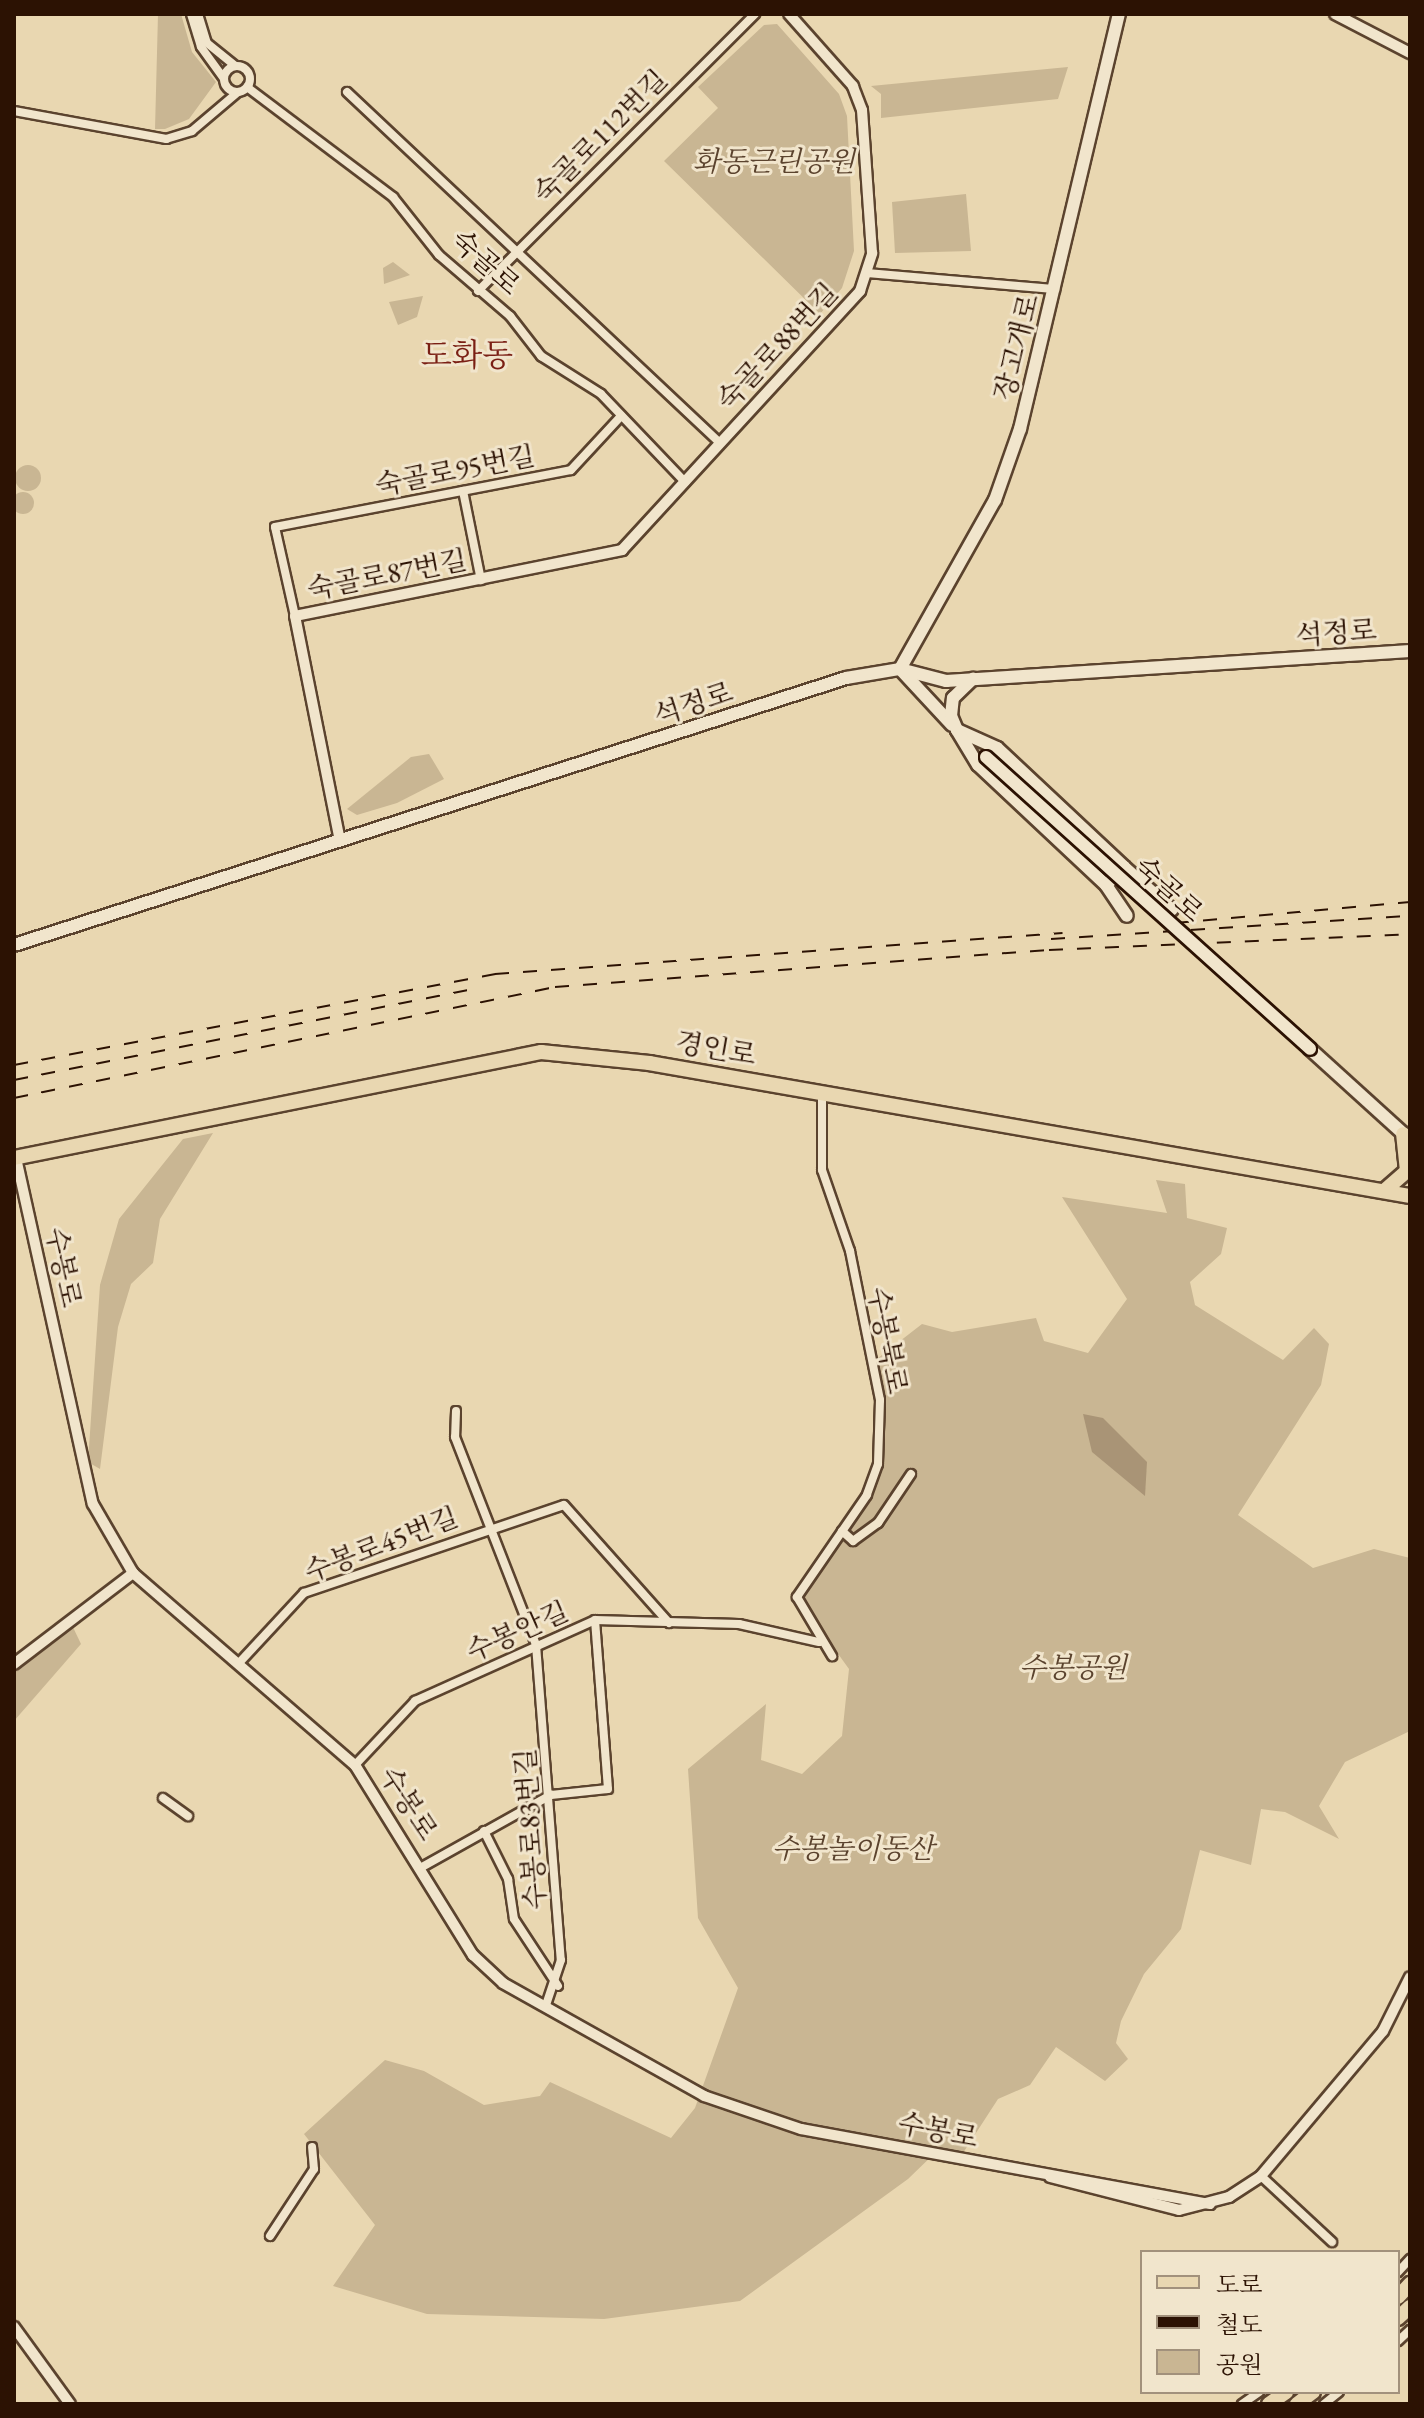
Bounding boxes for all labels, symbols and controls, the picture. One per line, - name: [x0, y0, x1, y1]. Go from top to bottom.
- street label: 숙골로112번길: [526, 62, 674, 210]
- park label: 화동근린공원: [693, 144, 855, 178]
- street label: 숙골로: [445, 222, 527, 302]
- street label: 숙골로88번길: [709, 275, 845, 417]
- street label: 장고개로: [987, 290, 1045, 404]
- district label: 도화동: [421, 336, 513, 374]
- street label: 숙골로95번길: [372, 438, 538, 502]
- street label: 숙골로87번길: [304, 542, 470, 606]
- street label: 석정로: [1294, 612, 1378, 652]
- street label: 석정로: [649, 674, 737, 732]
- street label: 숙골로: [1128, 849, 1210, 929]
- street label: 경인로: [673, 1024, 759, 1072]
- street label: 수봉로: [39, 1224, 89, 1310]
- street label: 수봉북로: [861, 1284, 915, 1396]
- street label: 수봉로45번길: [299, 1499, 463, 1589]
- street label: 수봉안길: [461, 1594, 573, 1668]
- park label: 수봉공원: [1019, 1650, 1127, 1684]
- street label: 수봉로83번길: [508, 1747, 552, 1911]
- street label: 수봉로: [373, 1760, 445, 1846]
- park label: 수봉놀이동산: [772, 1831, 934, 1865]
- street label: 수봉로: [895, 2106, 981, 2154]
- legend: [1140, 2250, 1400, 2394]
- text: 도로: [1216, 2269, 1262, 2300]
- text: 철도: [1216, 2309, 1262, 2340]
- text: 공원: [1216, 2349, 1262, 2380]

